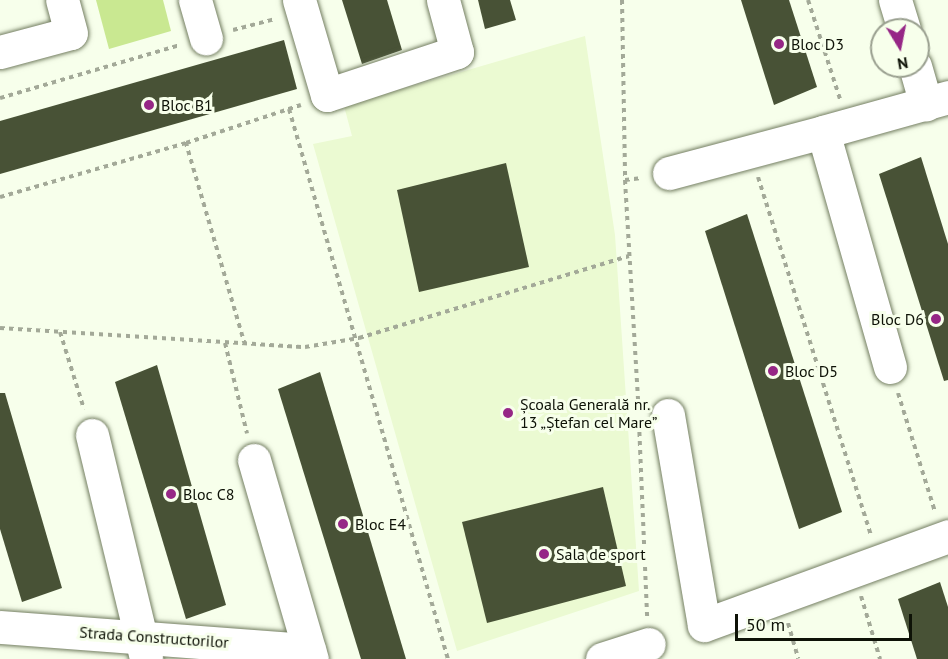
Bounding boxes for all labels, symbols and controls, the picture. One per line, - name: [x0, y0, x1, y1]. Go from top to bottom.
- north arrow: [870, 18, 930, 78]
- place label: Bloc D3: [791, 34, 844, 54]
- marker: Bloc D3: [772, 37, 786, 51]
- text: N: [896, 53, 910, 75]
- place label: Bloc B1: [161, 95, 213, 115]
- marker: Bloc B1: [142, 98, 156, 112]
- place label: Bloc D6: [871, 309, 924, 329]
- marker: Bloc D6: [929, 312, 943, 326]
- place label: Bloc D5: [785, 361, 838, 381]
- marker: Bloc D5: [766, 364, 780, 378]
- place label: Școala Generală nr. 13 „Ștefan cel Mare”: [520, 394, 658, 432]
- marker: Școala Generală nr. 13 „Ștefan cel Mare”: [501, 406, 515, 420]
- place label: Bloc C8: [183, 484, 235, 504]
- marker: Bloc C8: [164, 487, 178, 501]
- place label: Bloc E4: [355, 514, 406, 534]
- marker: Bloc E4: [336, 517, 350, 531]
- place label: Sala de sport: [556, 544, 646, 564]
- marker: Sala de sport: [537, 547, 551, 561]
- scale bar: [738, 602, 915, 640]
- text: 50 m: [746, 613, 785, 636]
- street label: Strada Constructorilor: [79, 622, 229, 652]

